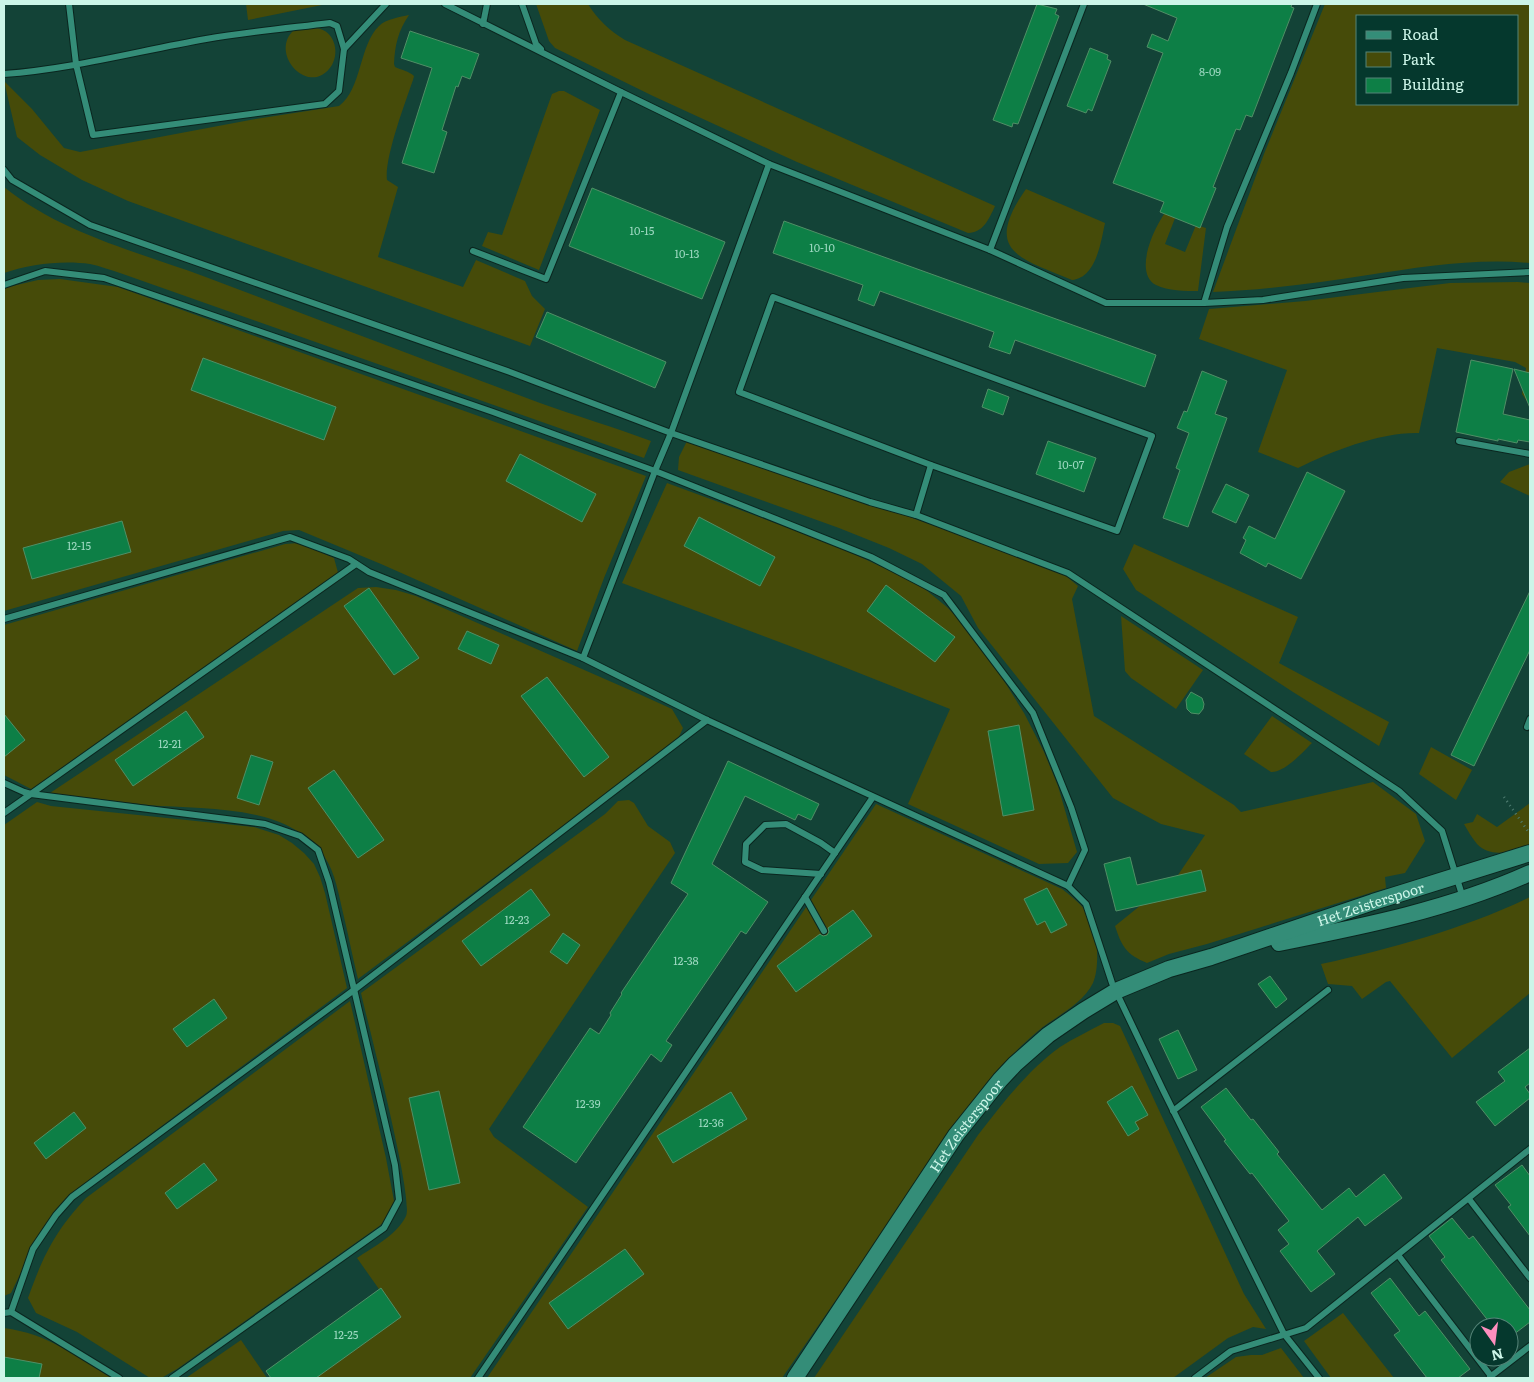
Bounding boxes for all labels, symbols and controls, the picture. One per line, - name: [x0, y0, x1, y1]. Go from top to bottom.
- legend: [1356, 15, 1519, 105]
- text: Road: [1402, 22, 1438, 45]
- text: Park: [1402, 47, 1436, 70]
- house number: 8-09: [1199, 63, 1221, 79]
- text: Building: [1402, 72, 1464, 95]
- house number: 10-15: [630, 222, 655, 238]
- house number: 10-10: [809, 239, 835, 255]
- house number: 10-13: [674, 245, 700, 261]
- house number: 10-07: [1058, 456, 1085, 472]
- house number: 12-15: [67, 537, 91, 553]
- house number: 12-21: [158, 735, 182, 751]
- street label: Het Zeisterspoor: [1314, 877, 1427, 930]
- house number: 12-23: [504, 911, 530, 927]
- house number: 12-38: [673, 952, 699, 968]
- street label: Het Zeisterspoor: [924, 1074, 1007, 1176]
- house number: 12-39: [575, 1095, 601, 1111]
- house number: 12-36: [698, 1114, 724, 1130]
- north arrow: [1469, 1317, 1519, 1367]
- house number: 12-25: [334, 1326, 359, 1342]
- text: N: [1489, 1344, 1506, 1367]

